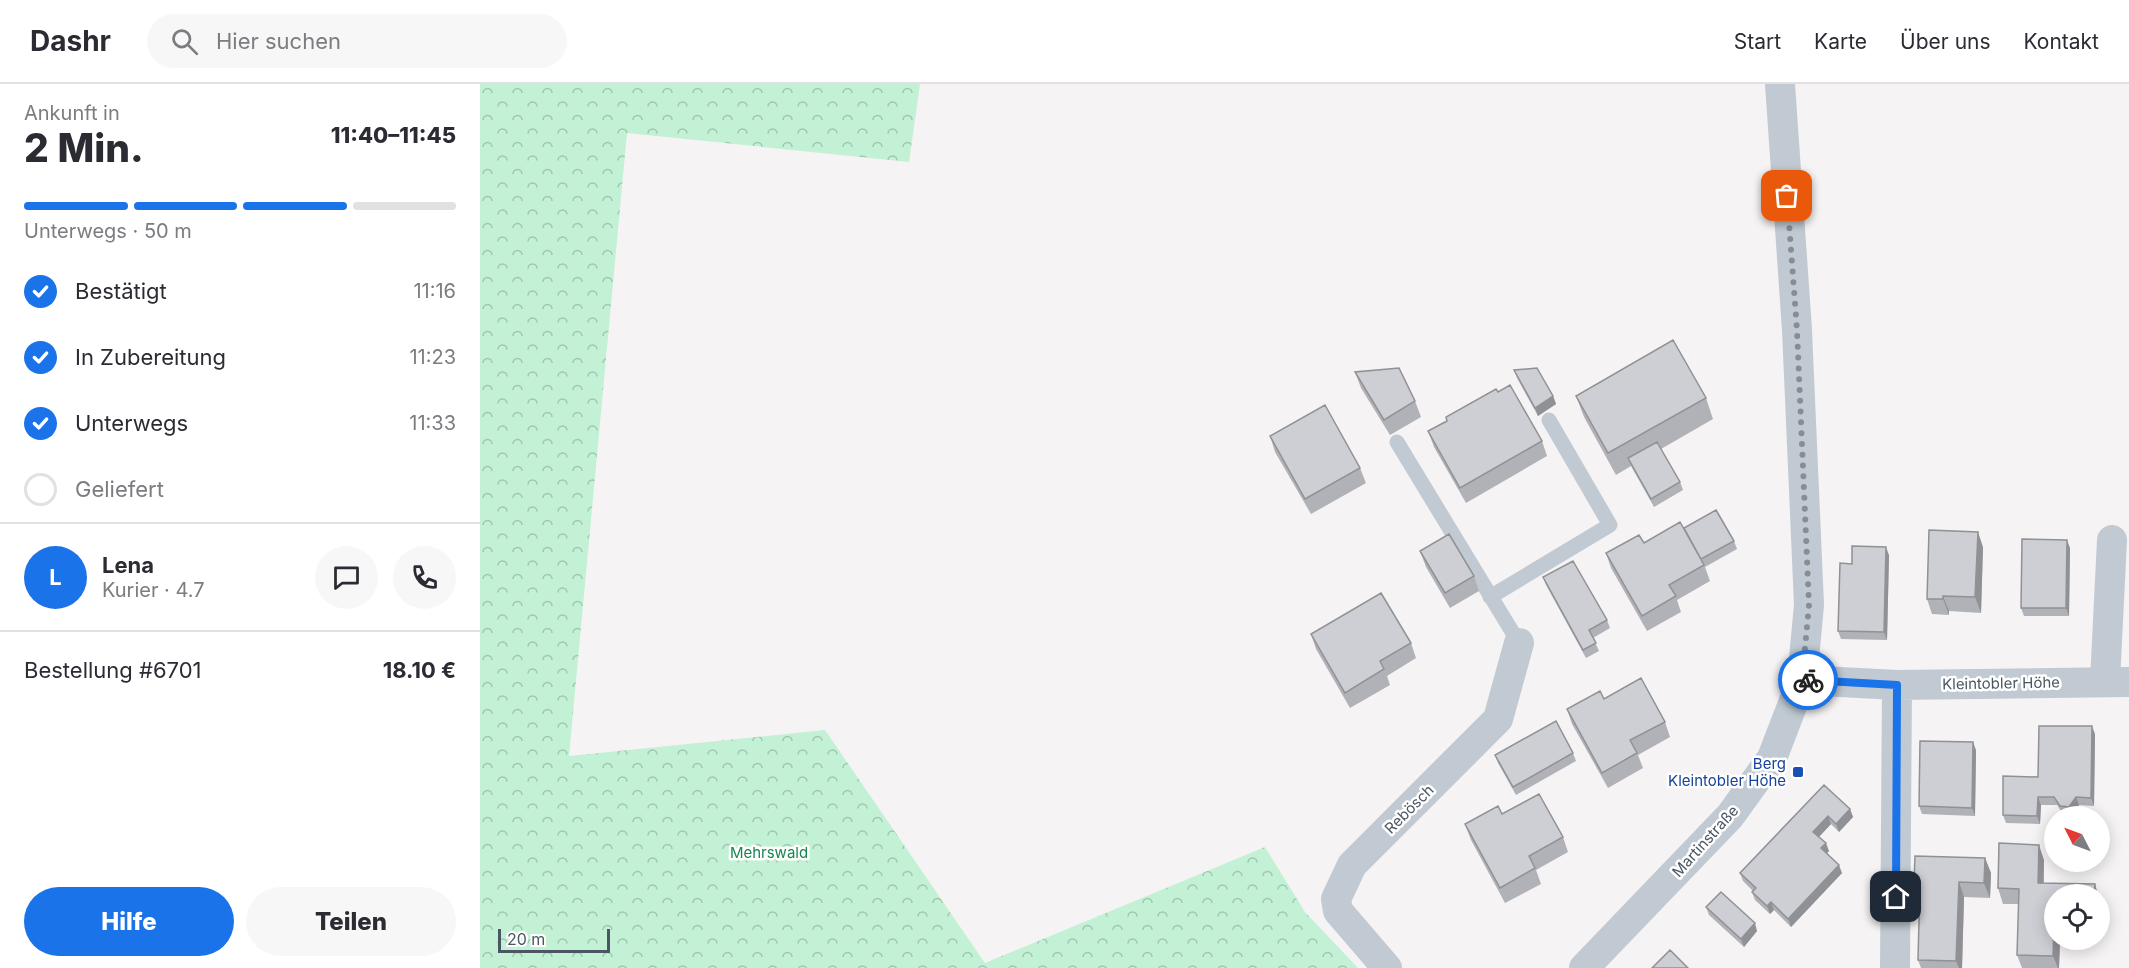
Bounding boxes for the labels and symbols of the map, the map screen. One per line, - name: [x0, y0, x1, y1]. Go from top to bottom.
- pin: [1761, 170, 1812, 221]
- courier: [1778, 650, 1838, 710]
- street label: Kleintobler Höhe: [1942, 672, 2060, 694]
- place label: Berg Kleintobler Höhe: [1668, 754, 1786, 790]
- marker: Berg Kleintobler Höhe: [1791, 765, 1805, 779]
- street label: Rebösch: [1380, 780, 1438, 838]
- street label: Martinstraße: [1668, 801, 1742, 881]
- north arrow: [2044, 806, 2110, 872]
- park label: Mehrswald: [730, 843, 808, 862]
- pin: [1870, 871, 1921, 922]
- scale bar: [498, 926, 610, 954]

